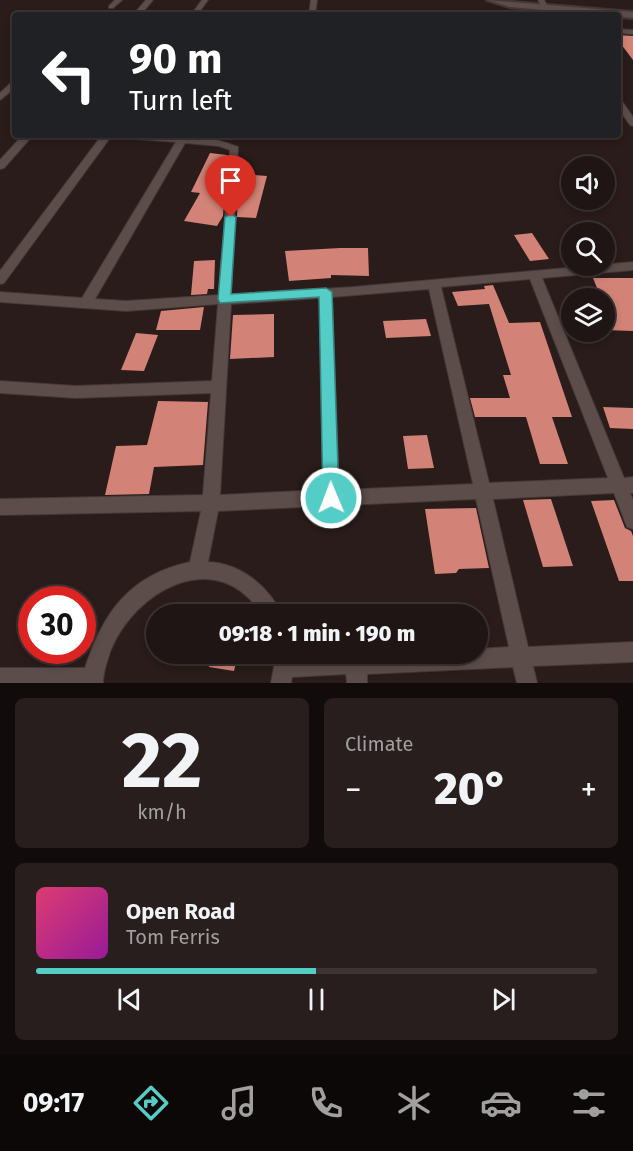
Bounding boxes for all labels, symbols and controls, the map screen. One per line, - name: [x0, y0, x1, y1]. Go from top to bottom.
- text: 90 m: [129, 34, 223, 84]
- icon: left: [30, 36, 108, 114]
- text: Turn left: [129, 85, 232, 117]
- pin: [205, 155, 256, 217]
- map controls: [561, 156, 615, 342]
- button: sound: [561, 156, 615, 210]
- icon: arrive: [214, 164, 247, 197]
- button: search: [561, 222, 615, 276]
- button: layers: [561, 288, 615, 342]
- position arrow: [299, 466, 363, 530]
- speed limit sign: 30: [18, 586, 96, 664]
- text: 09:18 · 1 min · 190 m: [219, 620, 415, 647]
- text: 22: [122, 714, 202, 808]
- text: Climate: [345, 732, 413, 756]
- text: 20°: [434, 762, 508, 816]
- text: −: [345, 770, 362, 810]
- text: +: [581, 770, 597, 810]
- text: km/h: [137, 800, 187, 824]
- text: Open Road: [126, 898, 236, 925]
- text: Tom Ferris: [126, 925, 220, 949]
- icon: previous: [113, 983, 146, 1016]
- icon: pause: [300, 983, 333, 1016]
- icon: next: [487, 983, 520, 1016]
- icon: directions: [130, 1082, 172, 1124]
- icon: music: [218, 1082, 260, 1124]
- icon: phone: [305, 1082, 347, 1124]
- icon: climate: [393, 1082, 435, 1124]
- icon: car: [480, 1082, 522, 1124]
- icon: filters: [568, 1082, 610, 1124]
- text: 09:17: [23, 1087, 84, 1119]

